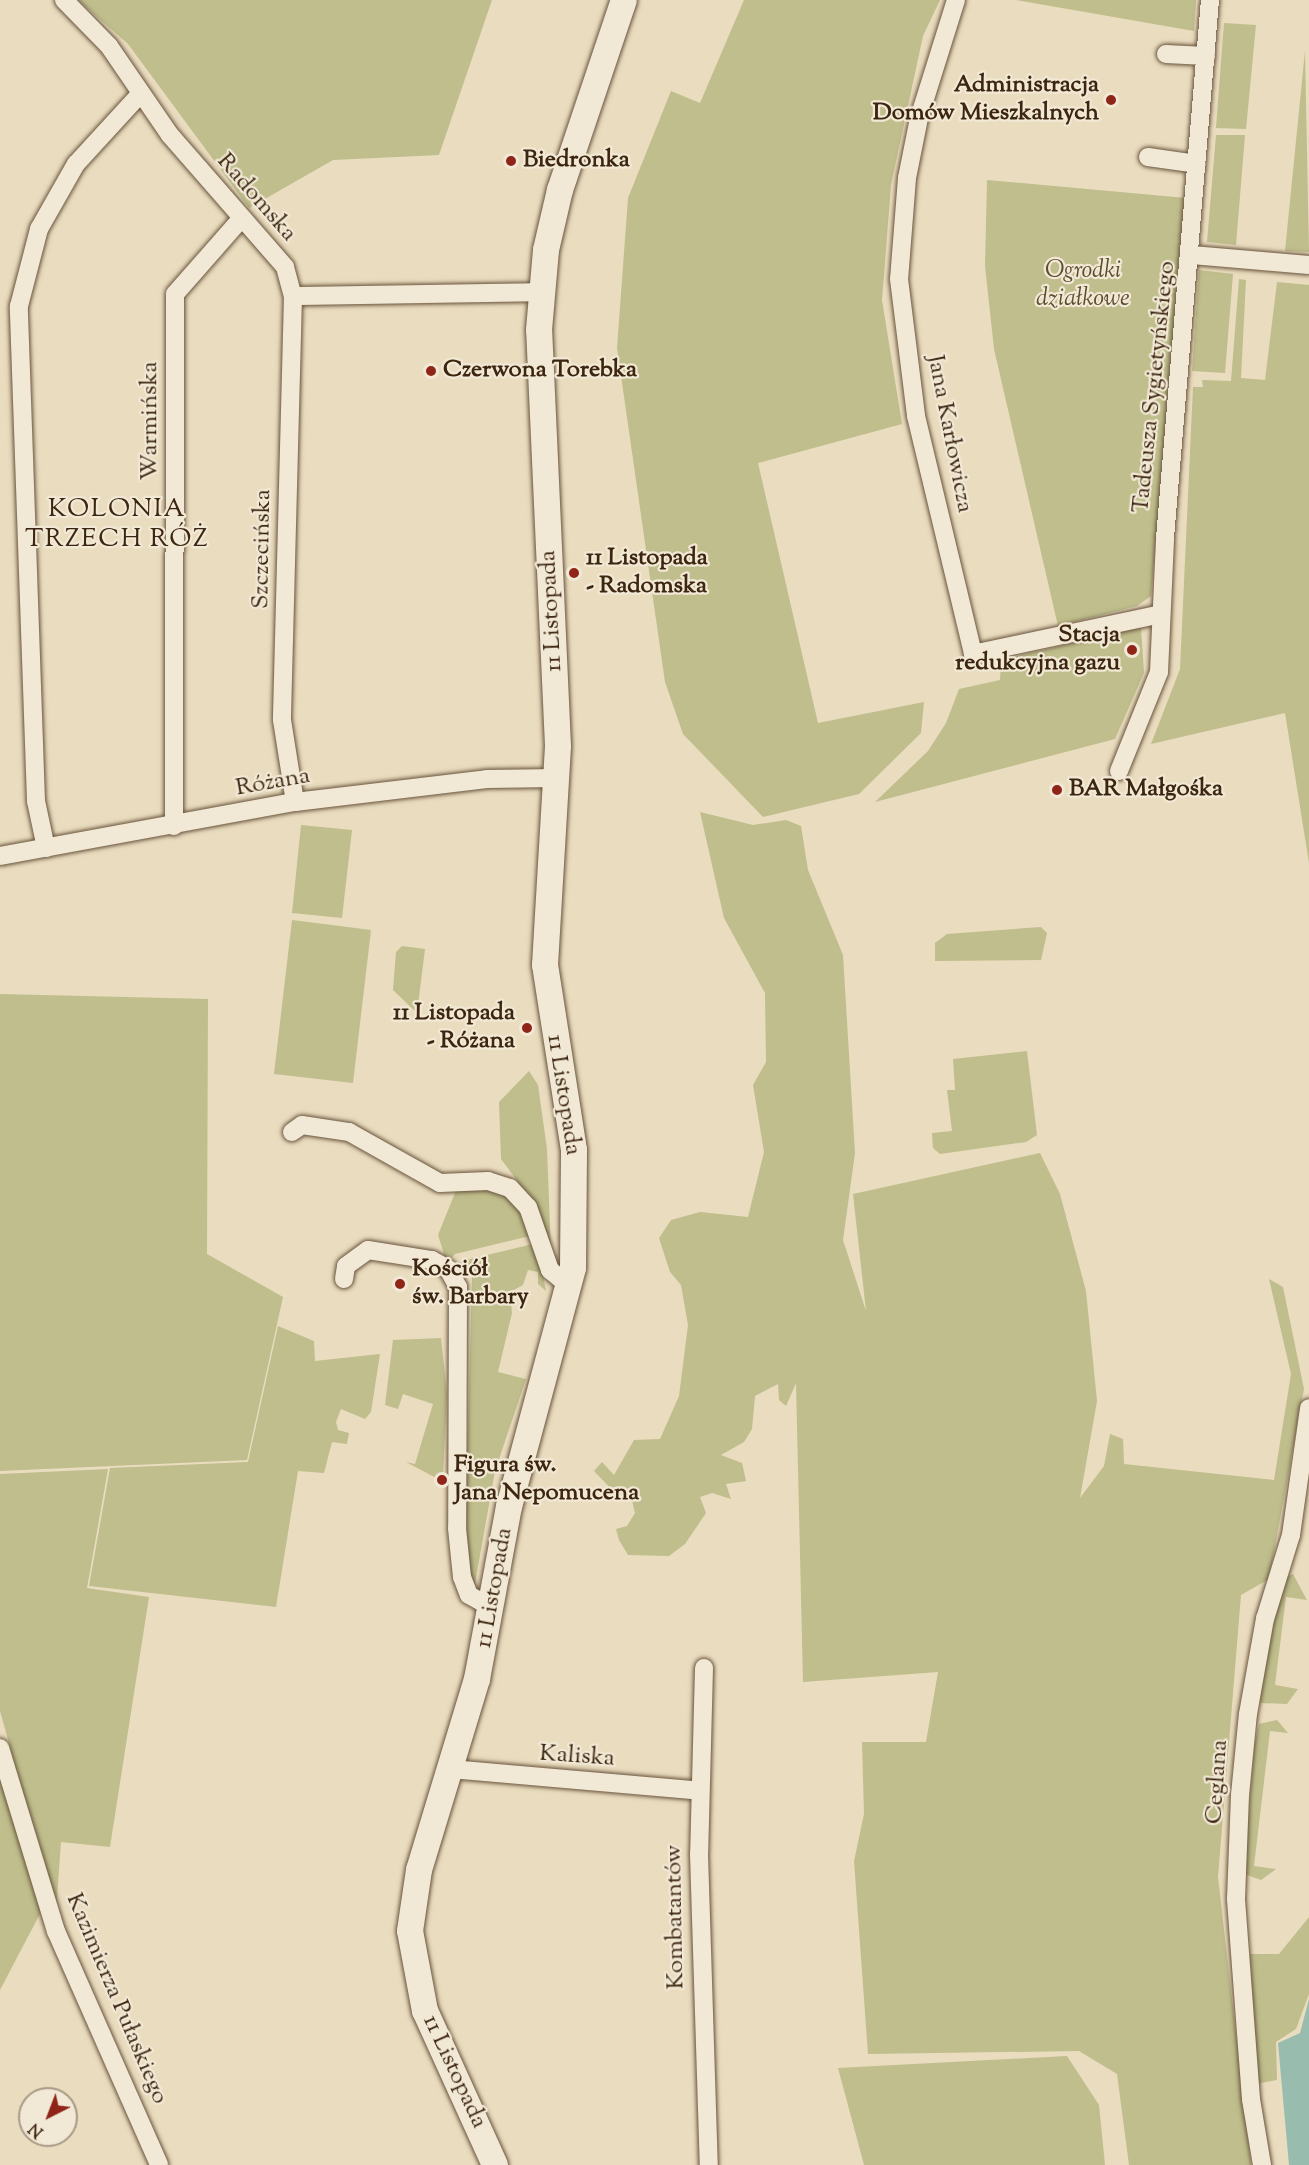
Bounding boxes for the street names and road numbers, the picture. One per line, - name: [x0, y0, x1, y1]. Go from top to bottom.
- street label: Radomska: [210, 148, 302, 248]
- street label: Tadeusza Sygietyńskiego: [1127, 260, 1183, 514]
- street label: Jana Karłowicza: [920, 353, 978, 515]
- street label: Warmińska: [137, 361, 165, 481]
- street label: Szczecińska: [248, 489, 278, 609]
- street label: 11 Listopada: [534, 549, 570, 673]
- street label: Różana: [234, 762, 312, 804]
- street label: 11 Listopada: [539, 1033, 587, 1157]
- street label: 11 Listopada: [470, 1525, 520, 1651]
- street label: Ceglana: [1201, 1739, 1235, 1825]
- street label: Kaliska: [538, 1740, 616, 1774]
- street label: Kombatantów: [660, 1844, 692, 1990]
- street label: Kazimierza Pułaskiego: [59, 1889, 173, 2109]
- street label: 11 Listopada: [415, 2011, 493, 2133]

